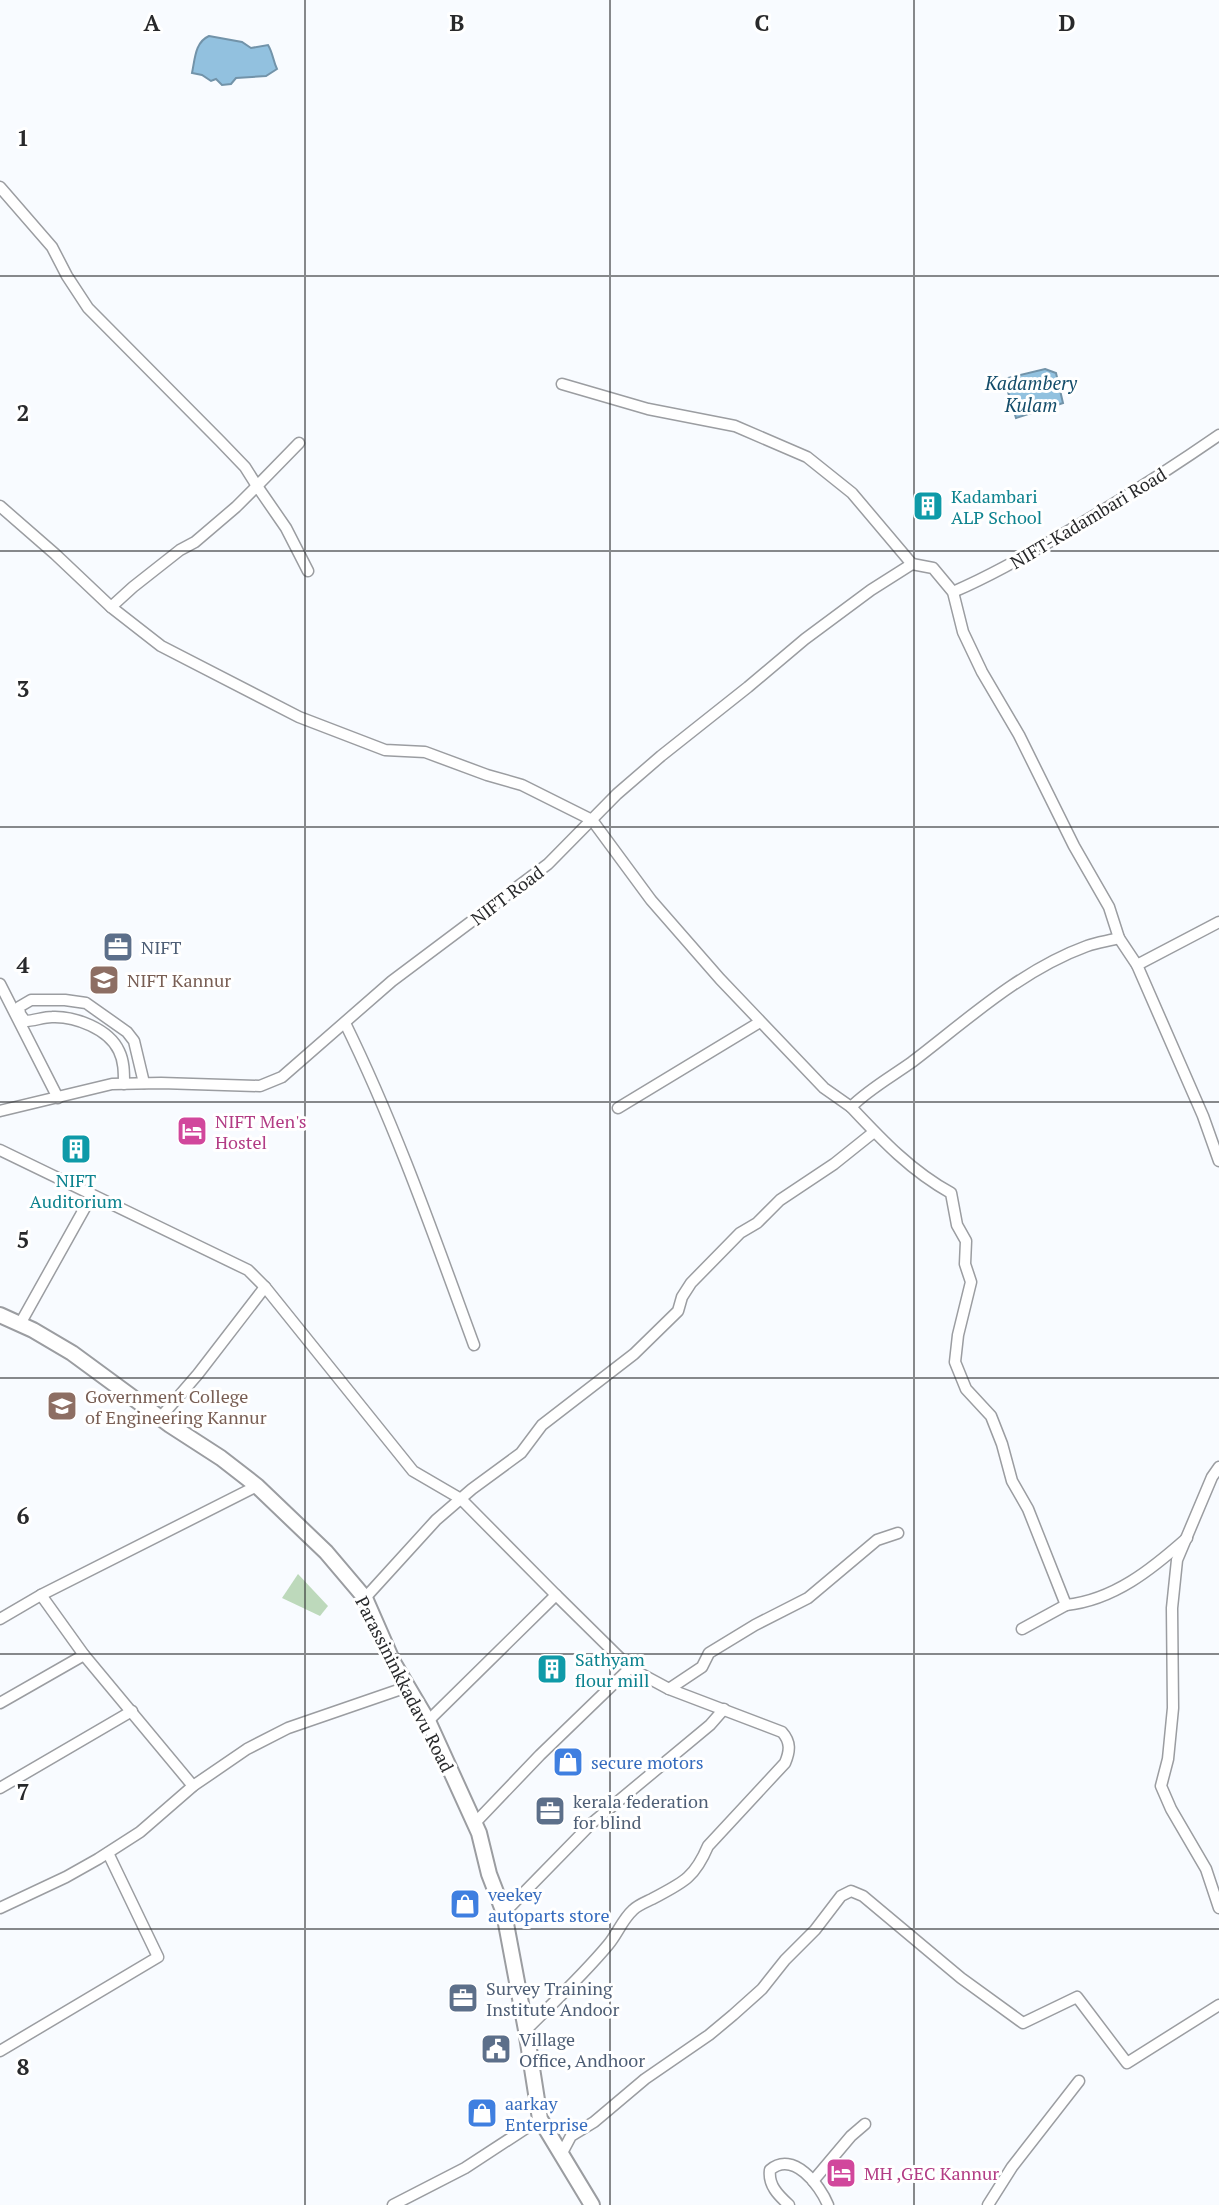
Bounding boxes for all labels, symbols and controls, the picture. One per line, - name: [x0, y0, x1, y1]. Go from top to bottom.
- text: A: [144, 7, 161, 38]
- text: B: [450, 7, 465, 38]
- text: C: [755, 7, 770, 38]
- text: D: [1059, 7, 1076, 38]
- text: 1: [17, 122, 30, 153]
- water label: Kadambery Kulam: [984, 370, 1078, 417]
- text: 2: [17, 397, 30, 428]
- street label: NIFT-Kadambari Road: [1006, 462, 1170, 574]
- place label: Kadambari ALP School: [951, 484, 1042, 529]
- building icon: Kadambari ALP School: [911, 489, 945, 523]
- text: 3: [17, 673, 30, 704]
- street label: NIFT Road: [466, 860, 548, 930]
- office icon: NIFT: [101, 930, 135, 964]
- place label: NIFT: [141, 935, 181, 959]
- text: 4: [17, 949, 30, 980]
- school or university icon: NIFT Kannur: [87, 963, 121, 997]
- place label: NIFT Kannur: [127, 968, 231, 992]
- place label: NIFT Men's Hostel: [215, 1109, 306, 1154]
- hotel icon: NIFT Men's Hostel: [175, 1114, 209, 1148]
- building icon: NIFT Auditorium: [59, 1132, 93, 1166]
- place label: NIFT Auditorium: [30, 1168, 123, 1213]
- text: 5: [17, 1224, 30, 1255]
- place label: Government College of Engineering Kannur: [85, 1384, 267, 1429]
- school or university icon: Government College of Engineering Kannur: [45, 1389, 79, 1423]
- text: 6: [17, 1500, 30, 1531]
- street label: Parassininkkadavu Road: [350, 1592, 460, 1776]
- place label: Sathyam flour mill: [575, 1647, 649, 1692]
- building icon: Sathyam flour mill: [535, 1652, 569, 1686]
- shop icon: secure motors: [551, 1745, 585, 1779]
- place label: secure motors: [591, 1750, 704, 1774]
- text: 7: [17, 1776, 30, 1807]
- place label: kerala federation for blind: [573, 1789, 709, 1834]
- office icon: kerala federation for blind: [533, 1794, 567, 1828]
- place label: veekey autoparts store: [487, 1882, 609, 1927]
- shop icon: veekey autoparts store: [448, 1887, 482, 1921]
- place label: Survey Training Institute Andoor: [486, 1976, 620, 2021]
- office icon: Survey Training Institute Andoor: [446, 1981, 480, 2015]
- place label: Village Office, Andhoor: [519, 2027, 645, 2072]
- public building icon: Village Office, Andhoor: [479, 2032, 513, 2066]
- text: 8: [17, 2051, 30, 2082]
- place label: aarkay Enterprise: [505, 2091, 588, 2136]
- shop icon: aarkay Enterprise: [465, 2096, 499, 2130]
- hotel icon: MH ,GEC Kannur: [824, 2156, 858, 2190]
- place label: MH ,GEC Kannur: [864, 2161, 999, 2185]

